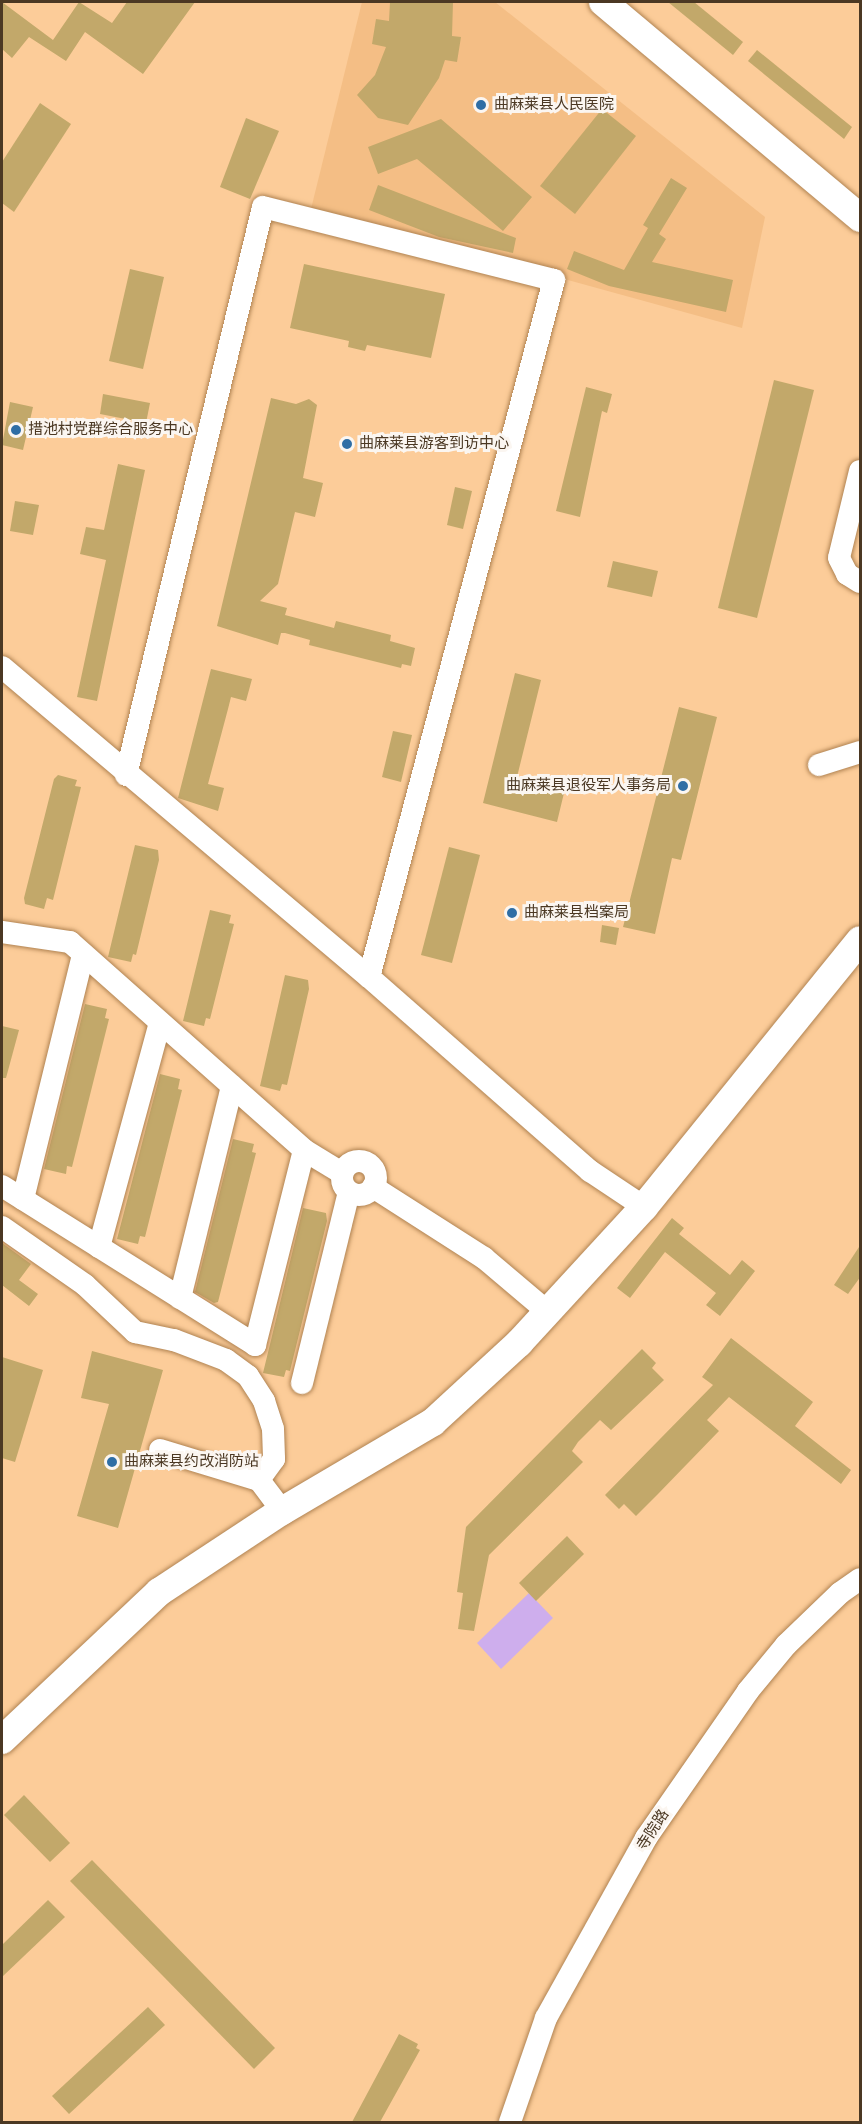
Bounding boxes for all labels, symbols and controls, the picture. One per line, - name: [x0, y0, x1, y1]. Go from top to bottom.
- marker: 曲麻莱县人民医院: [472, 96, 490, 114]
- place label: 曲麻莱县人民医院: [494, 96, 614, 114]
- place label: 措池村党群综合服务中心: [28, 421, 193, 439]
- marker: 措池村党群综合服务中心: [9, 423, 23, 437]
- place label: 曲麻莱县游客到访中心: [359, 435, 509, 453]
- marker: 曲麻莱县游客到访中心: [340, 437, 354, 451]
- place label: 曲麻莱县退役军人事务局: [506, 777, 671, 795]
- marker: 曲麻莱县退役军人事务局: [676, 779, 690, 793]
- place label: 曲麻莱县档案局: [524, 904, 629, 922]
- marker: 曲麻莱县档案局: [505, 906, 519, 920]
- place label: 曲麻莱县约改消防站: [124, 1453, 259, 1471]
- marker: 曲麻莱县约改消防站: [105, 1455, 119, 1469]
- street label: 寺院路: [633, 1806, 673, 1854]

